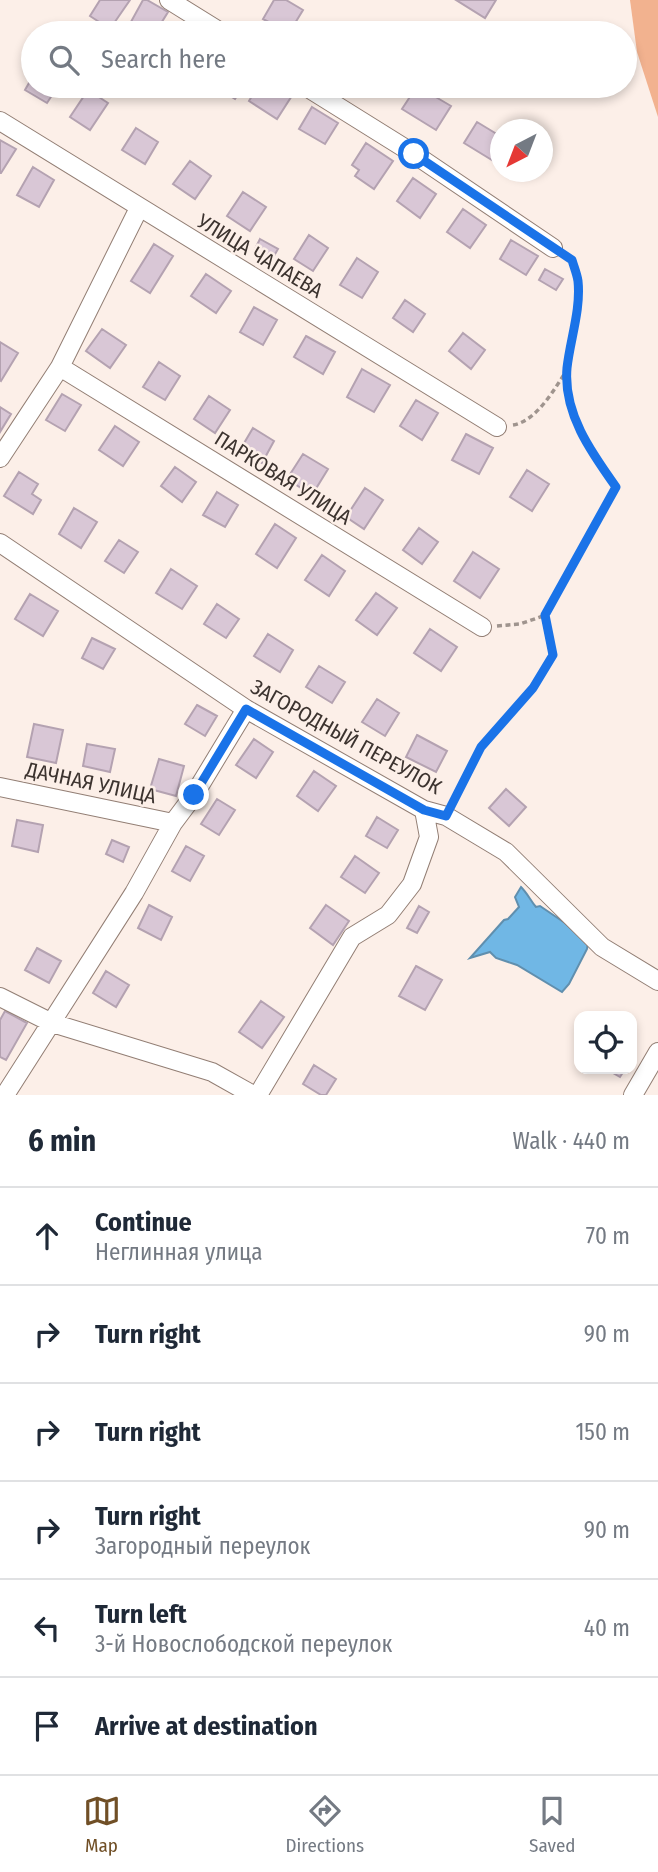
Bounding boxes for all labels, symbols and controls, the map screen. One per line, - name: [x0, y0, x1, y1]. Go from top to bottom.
- search box: [21, 21, 637, 98]
- icon: search: [45, 41, 83, 79]
- text: Search here: [101, 44, 226, 75]
- north arrow: [490, 119, 553, 182]
- route start: [398, 138, 429, 169]
- street label: УЛИЦА ЧАПАЕВА: [192, 208, 328, 304]
- street label: ПАРКОВАЯ УЛИЦА: [210, 426, 356, 530]
- street label: ЗАГОРОДНЫЙ ПЕРЕУЛОК: [246, 674, 447, 801]
- street label: ДАЧНАЯ УЛИЦА: [23, 756, 159, 809]
- route end: [178, 779, 209, 810]
- map controls: [574, 1011, 637, 1074]
- button: locate: [574, 1011, 637, 1074]
- text: 6 min: [28, 1123, 96, 1159]
- text: Walk · 440 m: [513, 1127, 630, 1155]
- text: Continue: [95, 1207, 192, 1238]
- icon: ahead: [28, 1217, 66, 1255]
- text: 70 m: [586, 1222, 630, 1250]
- text: Неглинная улица: [95, 1238, 263, 1266]
- icon: right: [28, 1315, 66, 1353]
- text: Turn right: [95, 1319, 201, 1350]
- text: 90 m: [584, 1320, 630, 1348]
- icon: right: [28, 1413, 66, 1451]
- text: Turn right: [95, 1417, 201, 1448]
- text: 150 m: [575, 1418, 630, 1446]
- text: Turn right: [95, 1501, 201, 1532]
- icon: right: [28, 1511, 66, 1549]
- text: 90 m: [584, 1516, 630, 1544]
- text: Загородный переулок: [95, 1532, 310, 1560]
- text: Turn left: [95, 1599, 187, 1630]
- icon: left: [28, 1609, 66, 1647]
- text: 40 m: [584, 1614, 630, 1642]
- text: 3-й Новослободской переулок: [95, 1630, 392, 1658]
- icon: arrive: [28, 1707, 66, 1745]
- text: Arrive at destination: [95, 1711, 318, 1742]
- tab: Map: [83, 1792, 121, 1857]
- tab: Directions: [286, 1792, 364, 1857]
- tab: Saved: [529, 1792, 575, 1857]

